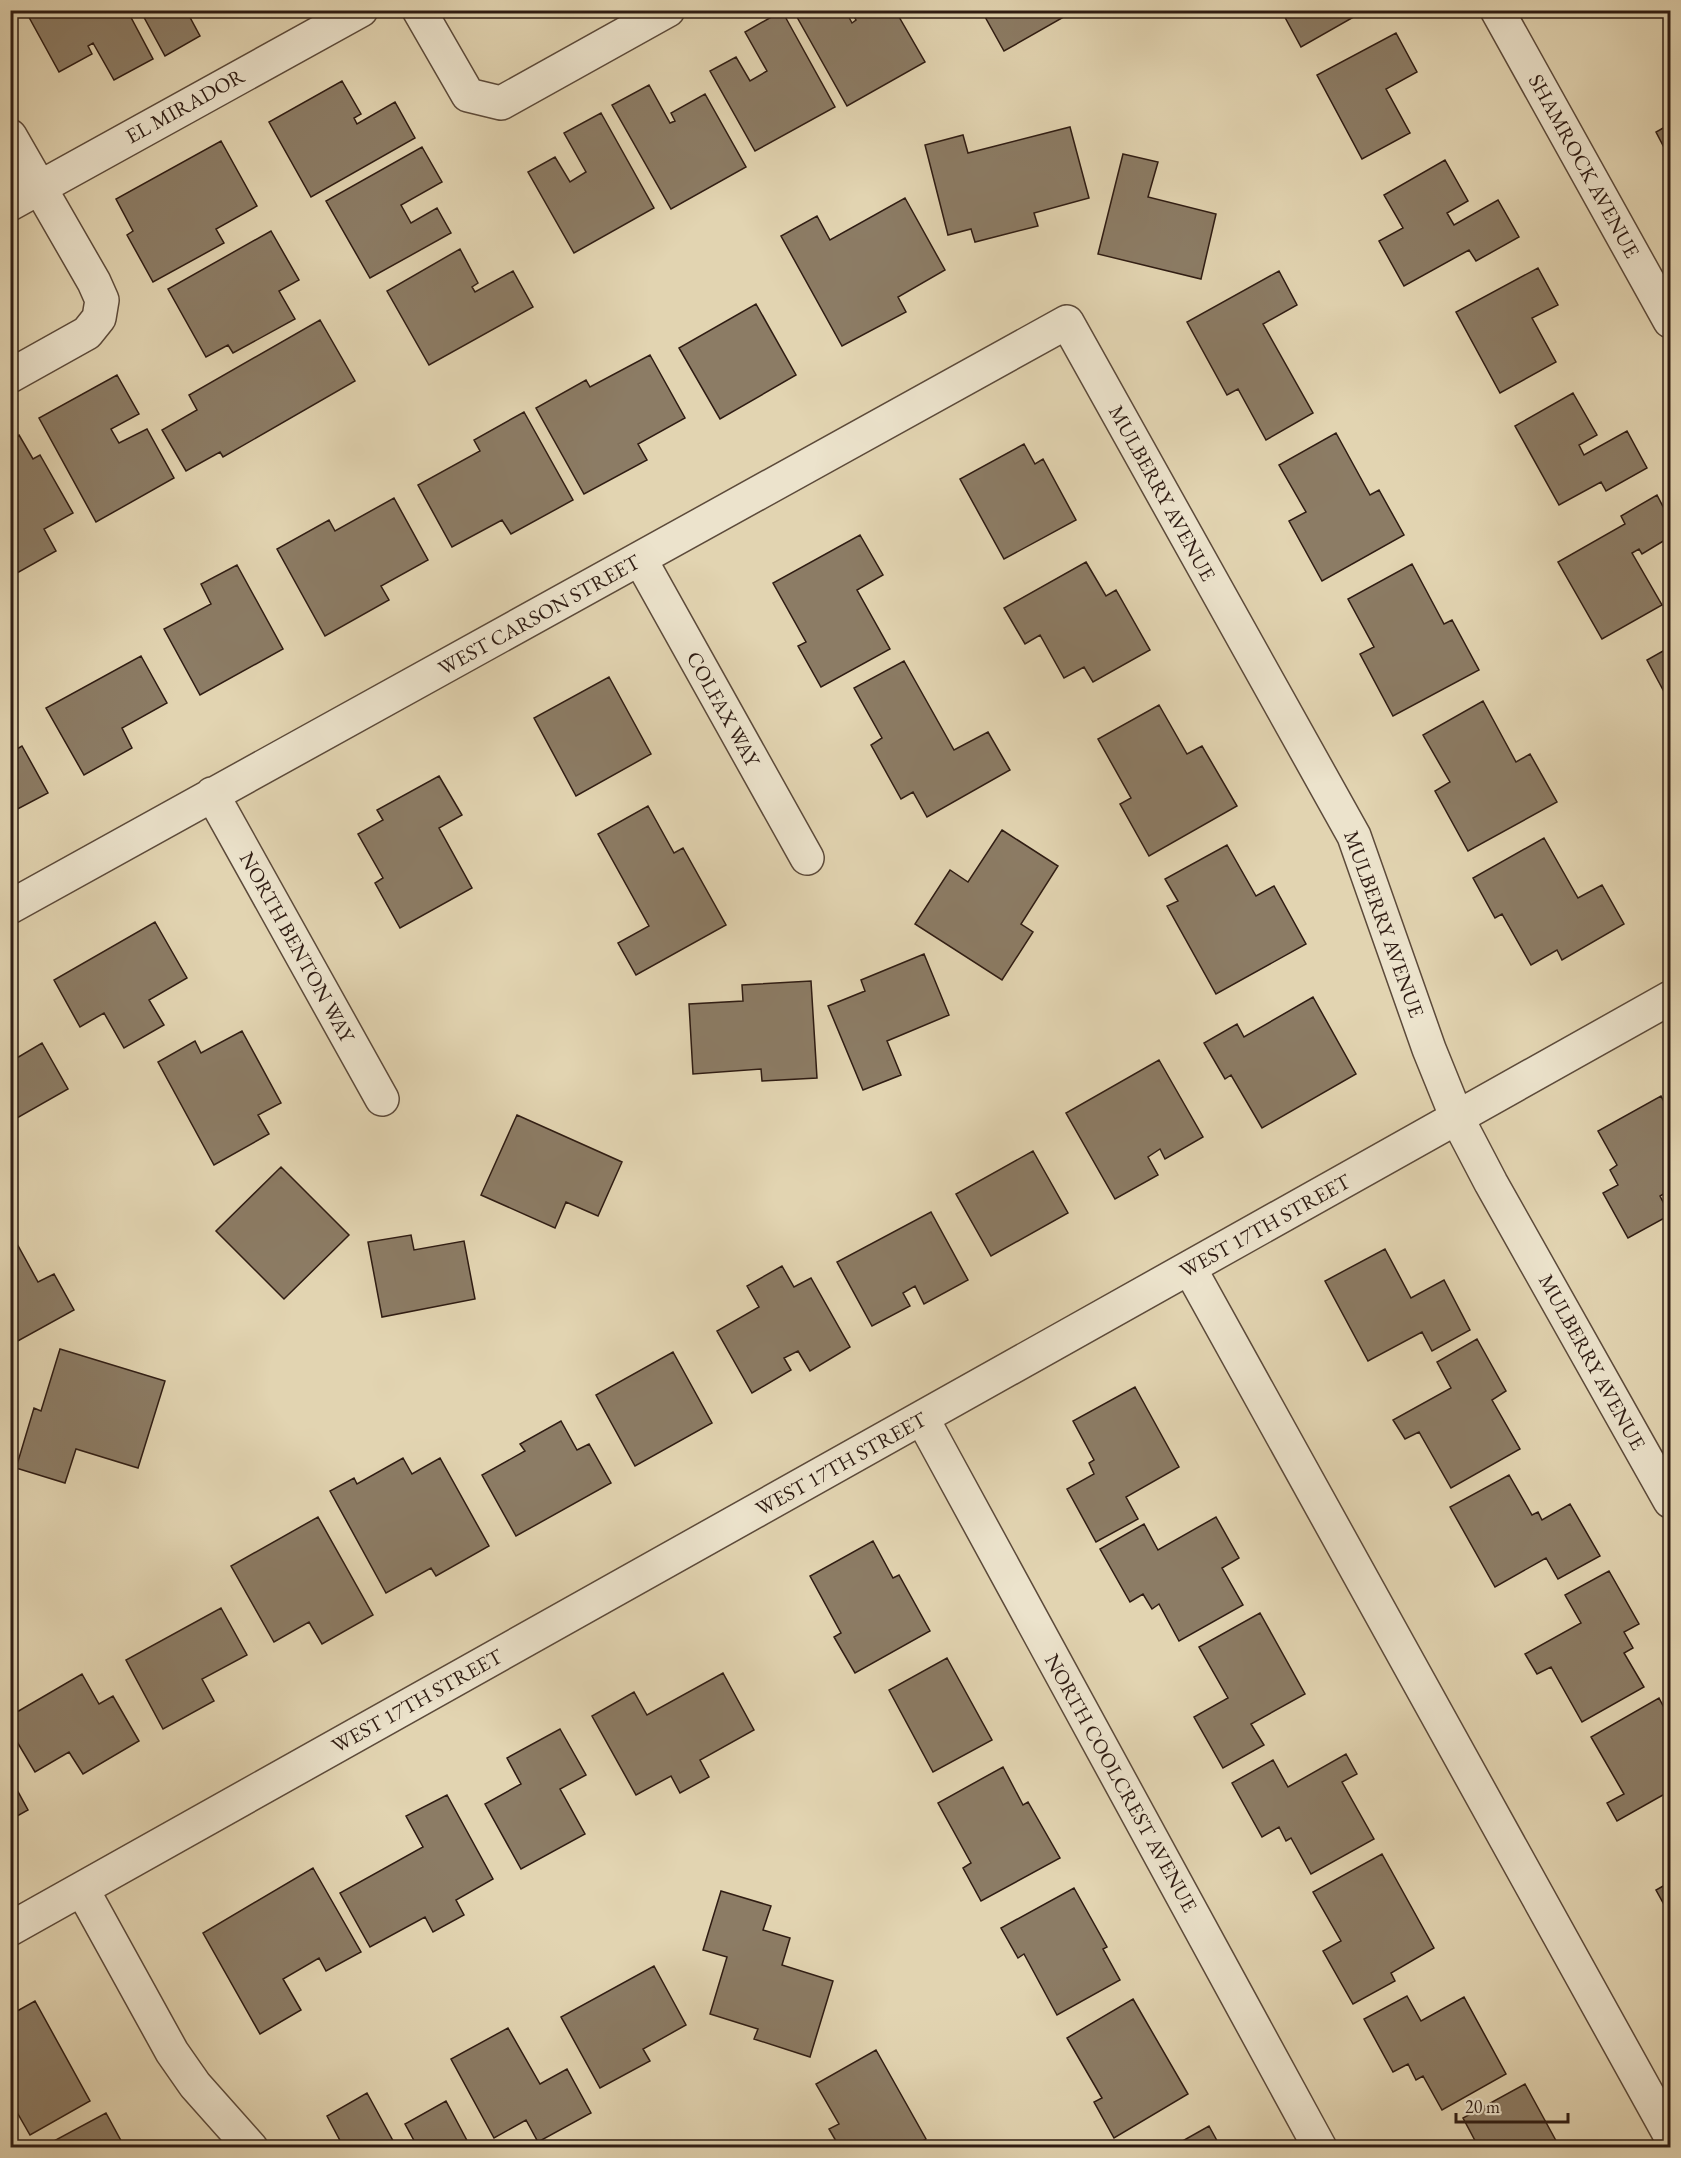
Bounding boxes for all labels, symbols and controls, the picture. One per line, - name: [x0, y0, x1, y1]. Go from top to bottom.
- street label: EL MIRADOR: [121, 61, 250, 149]
- street label: SHAMROCK AVENUE: [1523, 69, 1646, 263]
- street label: MULBERRY AVENUE: [1103, 400, 1222, 586]
- street label: WEST CARSON STREET: [433, 547, 645, 681]
- street label: COLFAX WAY: [681, 646, 767, 773]
- street label: MULBERRY AVENUE: [1338, 827, 1431, 1021]
- street label: NORTH BENTON WAY: [234, 847, 362, 1048]
- street label: WEST 17TH STREET: [1175, 1167, 1356, 1284]
- street label: MULBERRY AVENUE: [1533, 1269, 1652, 1455]
- street label: WEST 17TH STREET: [751, 1405, 932, 1522]
- street label: WEST 17TH STREET: [327, 1642, 508, 1759]
- street label: NORTH COOLCREST AVENUE: [1039, 1649, 1204, 1917]
- scale bar: [1456, 2086, 1568, 2124]
- text: 20 m: [1465, 2095, 1500, 2118]

